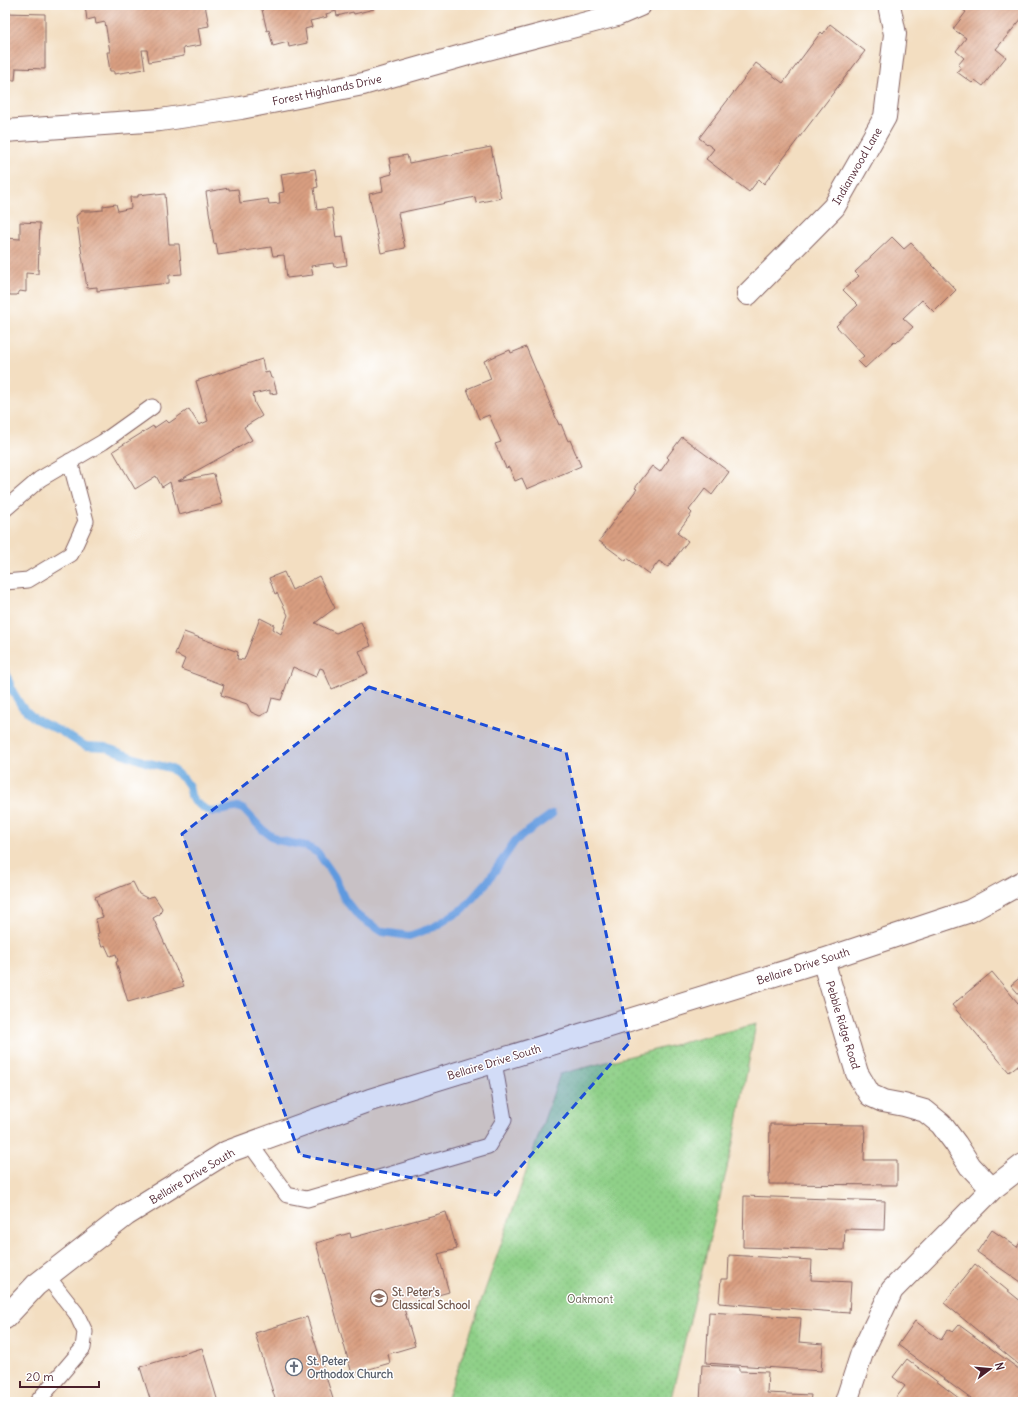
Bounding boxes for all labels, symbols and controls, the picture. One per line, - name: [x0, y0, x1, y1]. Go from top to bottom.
- street label: Forest Highlands Drive: [271, 72, 383, 108]
- street label: Indianwood Lane: [829, 125, 885, 207]
- street label: Bellaire Drive South: [755, 944, 851, 988]
- street label: Pebble Ridge Road: [823, 979, 863, 1071]
- street label: Bellaire Drive South: [446, 1041, 542, 1083]
- street label: Bellaire Drive South: [147, 1145, 237, 1207]
- place label: St. Peter's Classical School: [392, 1285, 470, 1312]
- school or university icon: St. Peter's Classical School: [369, 1288, 389, 1308]
- park label: Oakmont: [567, 1292, 613, 1306]
- north arrow: [970, 1349, 1010, 1389]
- place label: St. Peter Orthodox Church: [307, 1354, 394, 1381]
- church icon: St. Peter Orthodox Church: [284, 1357, 304, 1377]
- text: N: [992, 1361, 1007, 1372]
- scale bar: [20, 1363, 99, 1389]
- text: 20 m: [26, 1369, 54, 1384]

